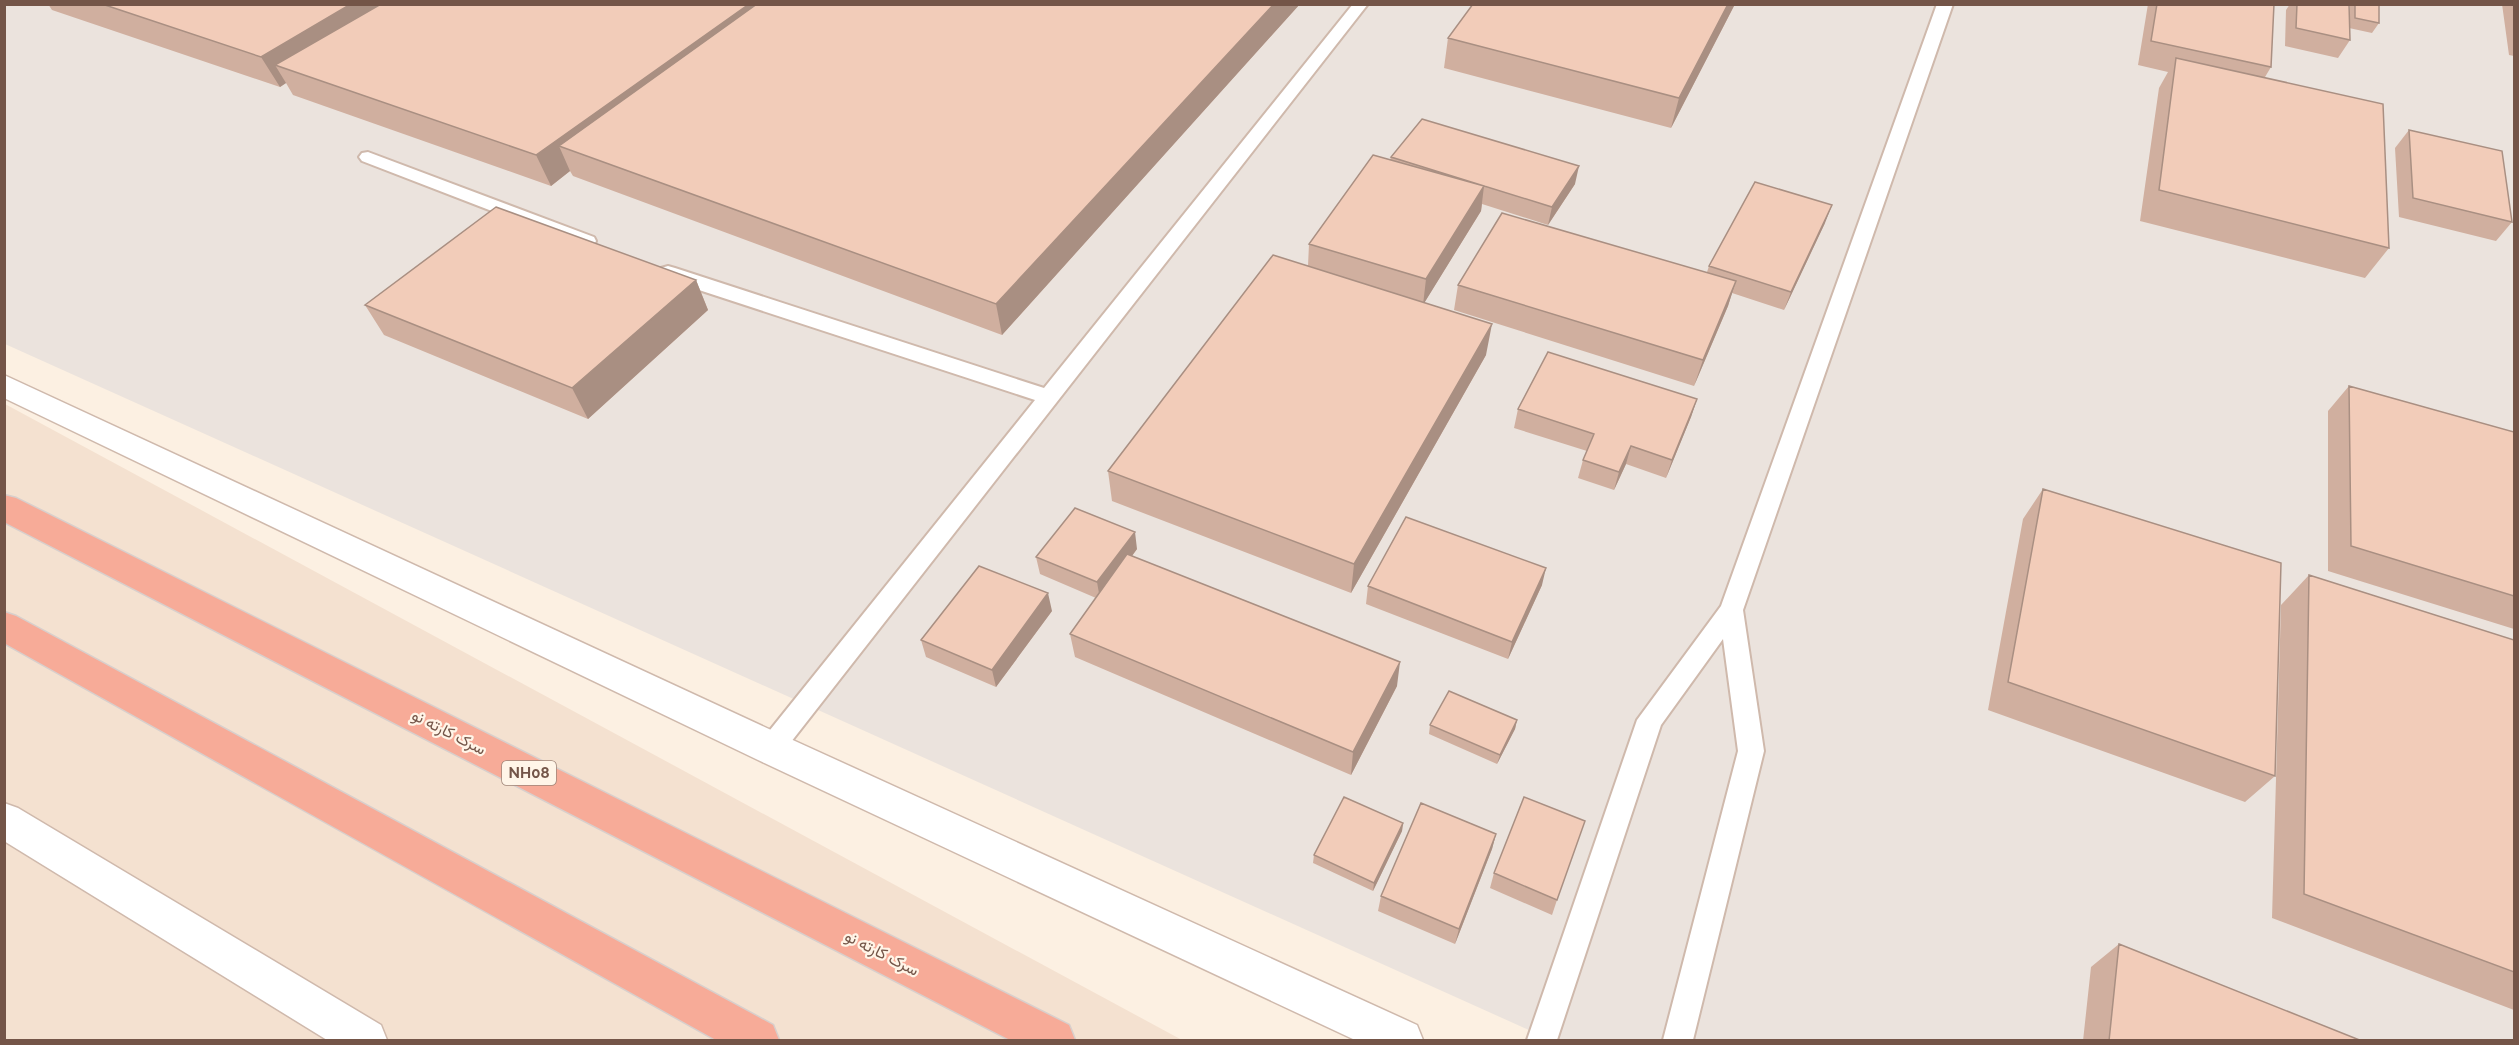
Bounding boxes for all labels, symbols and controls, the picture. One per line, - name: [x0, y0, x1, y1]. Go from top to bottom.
- street label: سرک کارته نو: [408, 705, 489, 760]
- road number: NH08: [502, 761, 556, 785]
- street label: سرک کارته نو: [841, 926, 922, 981]

